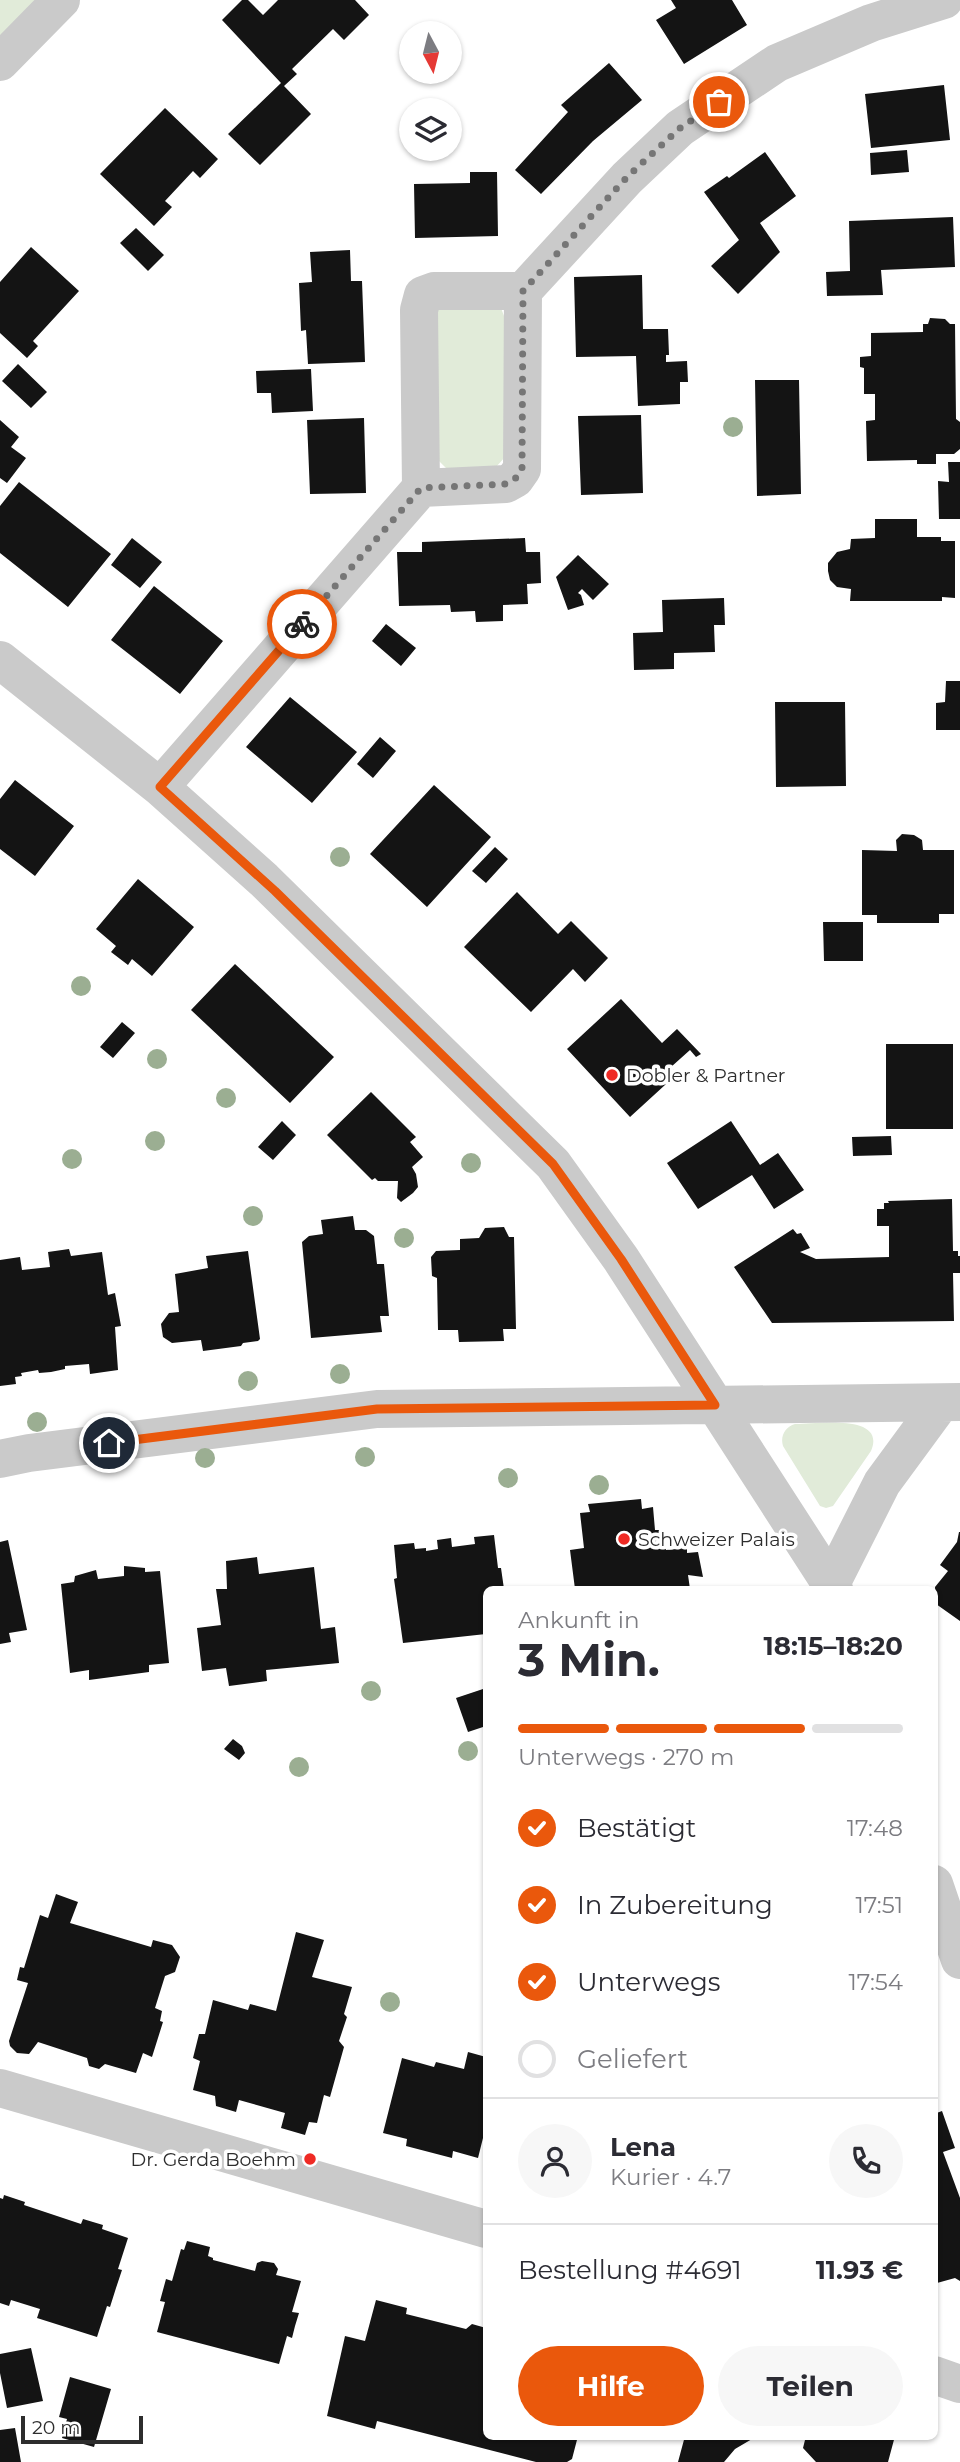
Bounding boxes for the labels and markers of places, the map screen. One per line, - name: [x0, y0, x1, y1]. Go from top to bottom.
- pin: [689, 72, 749, 132]
- place label: Dobler & Partner: [626, 1064, 786, 1087]
- marker: Dobler & Partner: [604, 1067, 620, 1083]
- pin: [79, 1413, 139, 1473]
- place label: Schweizer Palais: [638, 1528, 795, 1551]
- marker: Schweizer Palais: [616, 1531, 632, 1547]
- place label: Dr. Gerda Boehm: [131, 2148, 296, 2171]
- marker: Dr. Gerda Boehm: [302, 2151, 318, 2167]

